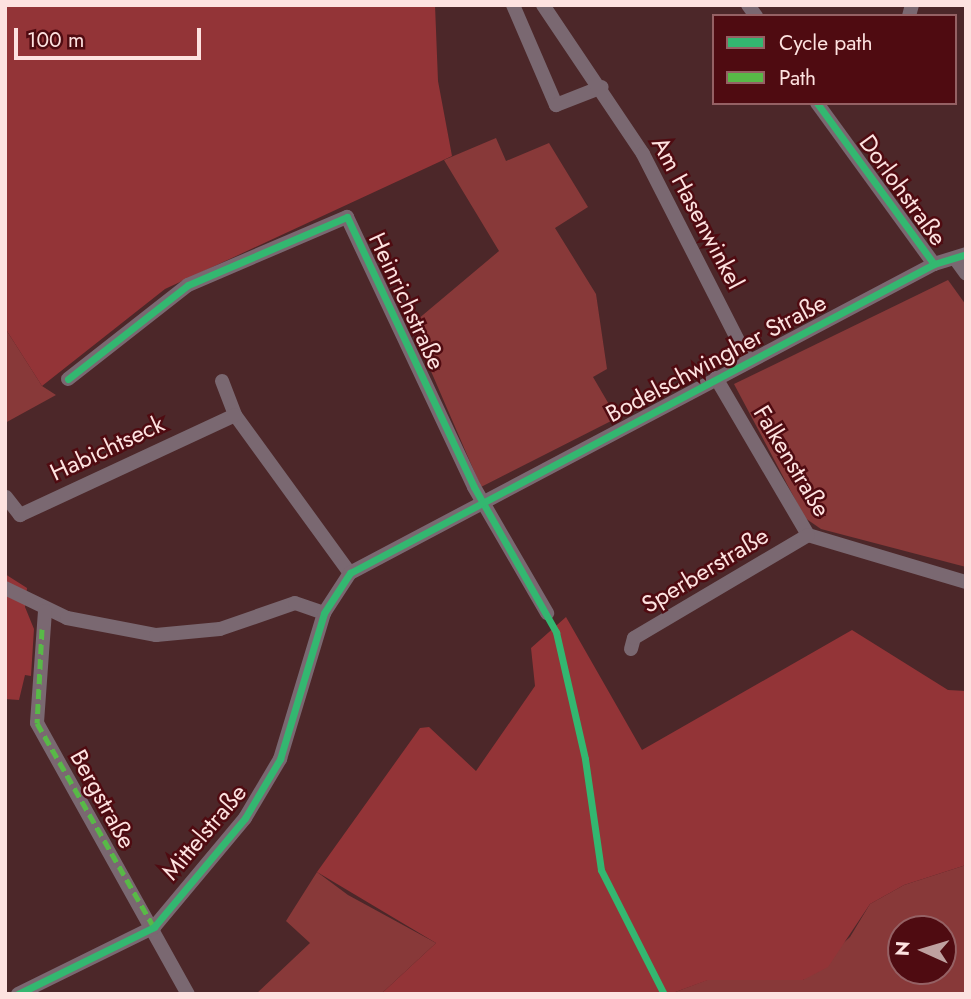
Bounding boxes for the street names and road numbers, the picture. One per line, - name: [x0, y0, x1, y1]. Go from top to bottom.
- street label: Dorlohstraße: [853, 129, 953, 251]
- street label: Am Hasenwinkel: [646, 132, 750, 294]
- street label: Heinrichstraße: [363, 228, 451, 374]
- street label: Bodelschwingher Straße: [601, 288, 831, 428]
- street label: Falkenstraße: [748, 400, 836, 522]
- street label: Habichtseck: [45, 409, 169, 487]
- street label: Sperberstraße: [636, 521, 774, 619]
- street label: Bergstraße: [64, 745, 142, 853]
- street label: Mittelstraße: [156, 778, 252, 886]

